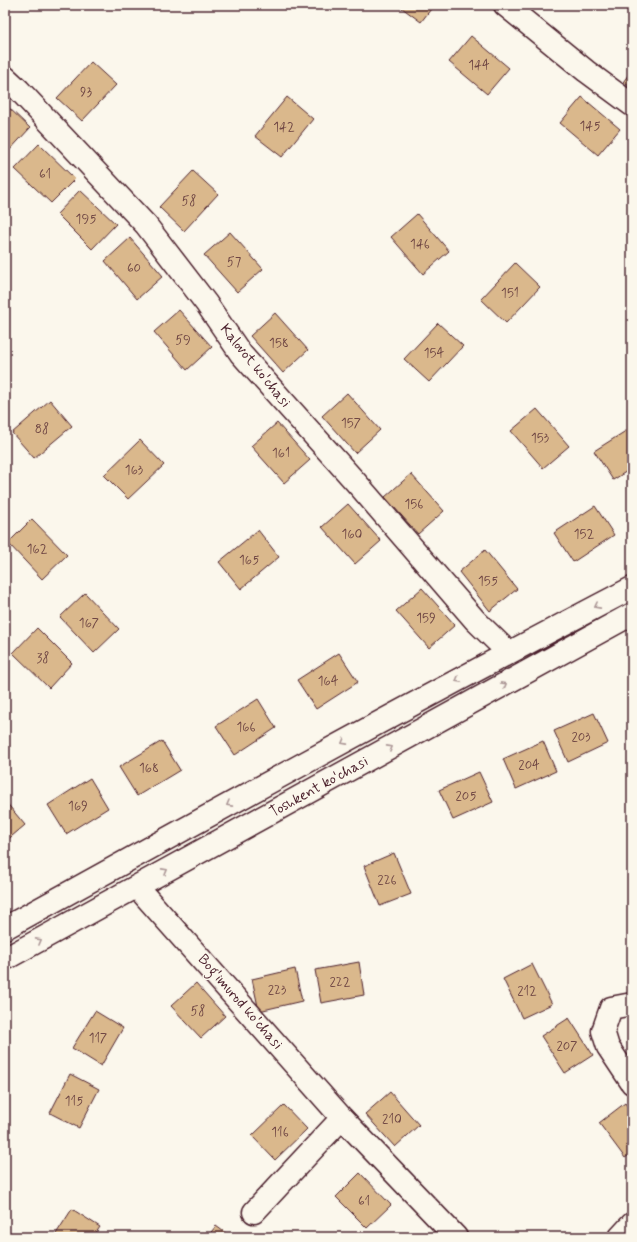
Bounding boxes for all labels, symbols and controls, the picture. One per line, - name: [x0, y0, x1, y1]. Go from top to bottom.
- house number: 144: [468, 57, 490, 74]
- house number: 93: [80, 84, 92, 101]
- house number: 145: [580, 118, 600, 135]
- house number: 142: [273, 119, 295, 136]
- house number: 61: [39, 166, 51, 183]
- house number: 58: [182, 193, 196, 210]
- house number: 195: [76, 211, 96, 228]
- house number: 146: [410, 236, 430, 253]
- house number: 57: [227, 254, 242, 271]
- house number: 60: [127, 260, 141, 277]
- house number: 151: [501, 285, 519, 302]
- street label: Kalovot ko'chasi: [215, 320, 295, 412]
- house number: 59: [175, 332, 191, 349]
- house number: 158: [269, 335, 289, 352]
- house number: 154: [424, 345, 445, 362]
- house number: 157: [341, 415, 361, 432]
- house number: 88: [35, 421, 49, 438]
- house number: 153: [531, 430, 550, 447]
- house number: 161: [272, 445, 290, 462]
- house number: 163: [125, 462, 144, 479]
- house number: 156: [405, 496, 423, 513]
- house number: 160: [342, 526, 363, 543]
- house number: 152: [574, 526, 594, 543]
- house number: 162: [27, 541, 48, 558]
- house number: 165: [239, 552, 259, 569]
- house number: 155: [478, 573, 498, 590]
- one-way arrow: [594, 601, 602, 608]
- house number: 159: [416, 610, 436, 627]
- house number: 167: [79, 615, 99, 632]
- house number: 38: [36, 650, 50, 667]
- house number: 164: [318, 673, 339, 690]
- one-way arrow: [455, 675, 462, 682]
- one-way arrow: [499, 682, 507, 690]
- house number: 166: [236, 719, 256, 736]
- house number: 203: [571, 729, 591, 746]
- one-way arrow: [340, 737, 348, 744]
- one-way arrow: [386, 745, 393, 752]
- street label: Toshkent ko'chasi: [266, 752, 372, 822]
- house number: 204: [518, 757, 540, 774]
- house number: 168: [139, 760, 159, 777]
- house number: 205: [455, 788, 477, 805]
- house number: 169: [68, 798, 88, 815]
- one-way arrow: [226, 799, 234, 806]
- one-way arrow: [161, 869, 169, 876]
- house number: 226: [377, 872, 397, 889]
- one-way arrow: [35, 938, 42, 945]
- street label: Bog'imurod ko'chasi: [192, 950, 287, 1055]
- house number: 222: [330, 974, 351, 991]
- house number: 223: [268, 982, 287, 999]
- house number: 212: [517, 983, 537, 1000]
- house number: 58: [191, 1003, 205, 1020]
- house number: 117: [89, 1030, 107, 1047]
- house number: 207: [556, 1038, 578, 1055]
- house number: 115: [65, 1093, 83, 1110]
- house number: 210: [382, 1111, 402, 1128]
- house number: 116: [271, 1124, 289, 1141]
- house number: 61: [358, 1193, 370, 1210]

